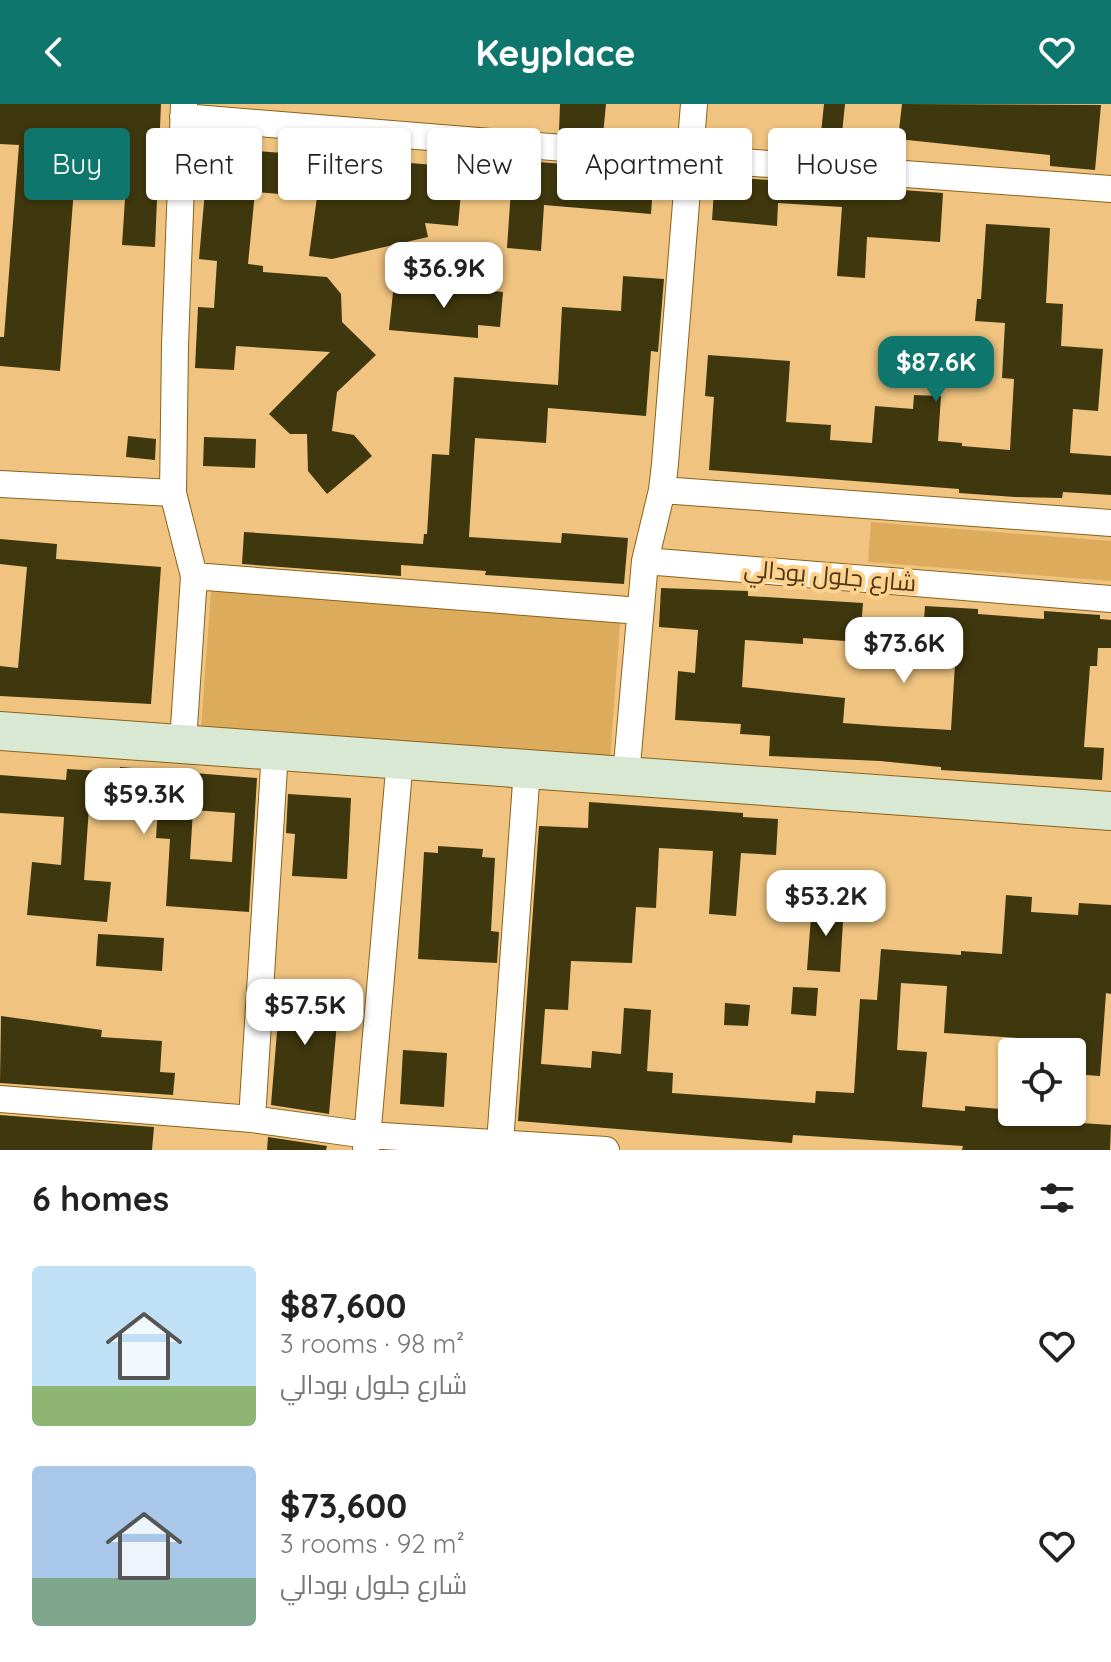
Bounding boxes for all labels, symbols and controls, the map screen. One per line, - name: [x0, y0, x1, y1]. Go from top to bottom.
- icon: back: [32, 30, 76, 74]
- text: Keyplace: [476, 30, 635, 75]
- icon: heart: [1035, 30, 1079, 74]
- chip: Buy: [24, 128, 130, 200]
- chip: Rent: [146, 128, 262, 200]
- chip: Filters: [278, 128, 411, 200]
- chip: New: [427, 128, 541, 200]
- chip: Apartment: [557, 128, 752, 200]
- chip: House: [768, 128, 906, 200]
- pin: $36.9K: [379, 242, 509, 310]
- text: $36.9K: [403, 251, 485, 284]
- pin: $87.6K: [871, 336, 1001, 404]
- text: $87.6K: [896, 345, 976, 378]
- street label: شارع جلول بودالي: [742, 553, 918, 602]
- pin: $73.6K: [839, 617, 969, 685]
- text: $73.6K: [863, 626, 945, 659]
- pin: $59.3K: [79, 768, 209, 836]
- text: $59.3K: [103, 777, 185, 810]
- pin: $53.2K: [761, 870, 891, 938]
- text: $53.2K: [785, 879, 867, 912]
- pin: $57.5K: [240, 979, 370, 1047]
- text: $57.5K: [264, 988, 346, 1021]
- map controls: [998, 1038, 1086, 1126]
- button: locate: [998, 1038, 1086, 1126]
- icon: filters: [1035, 1176, 1079, 1220]
- text: 6 homes: [32, 1177, 169, 1220]
- text: $87,600: [280, 1284, 406, 1327]
- icon: home: [96, 1298, 192, 1394]
- icon: heart: [1035, 1324, 1079, 1368]
- text: 3 rooms · 98 m²: [280, 1327, 464, 1360]
- text: شارع جلول بودالي: [280, 1368, 467, 1401]
- text: $73,600: [280, 1484, 407, 1527]
- icon: home: [96, 1498, 192, 1594]
- icon: heart: [1035, 1524, 1079, 1568]
- text: 3 rooms · 92 m²: [280, 1527, 465, 1560]
- text: شارع جلول بودالي: [280, 1568, 467, 1601]

